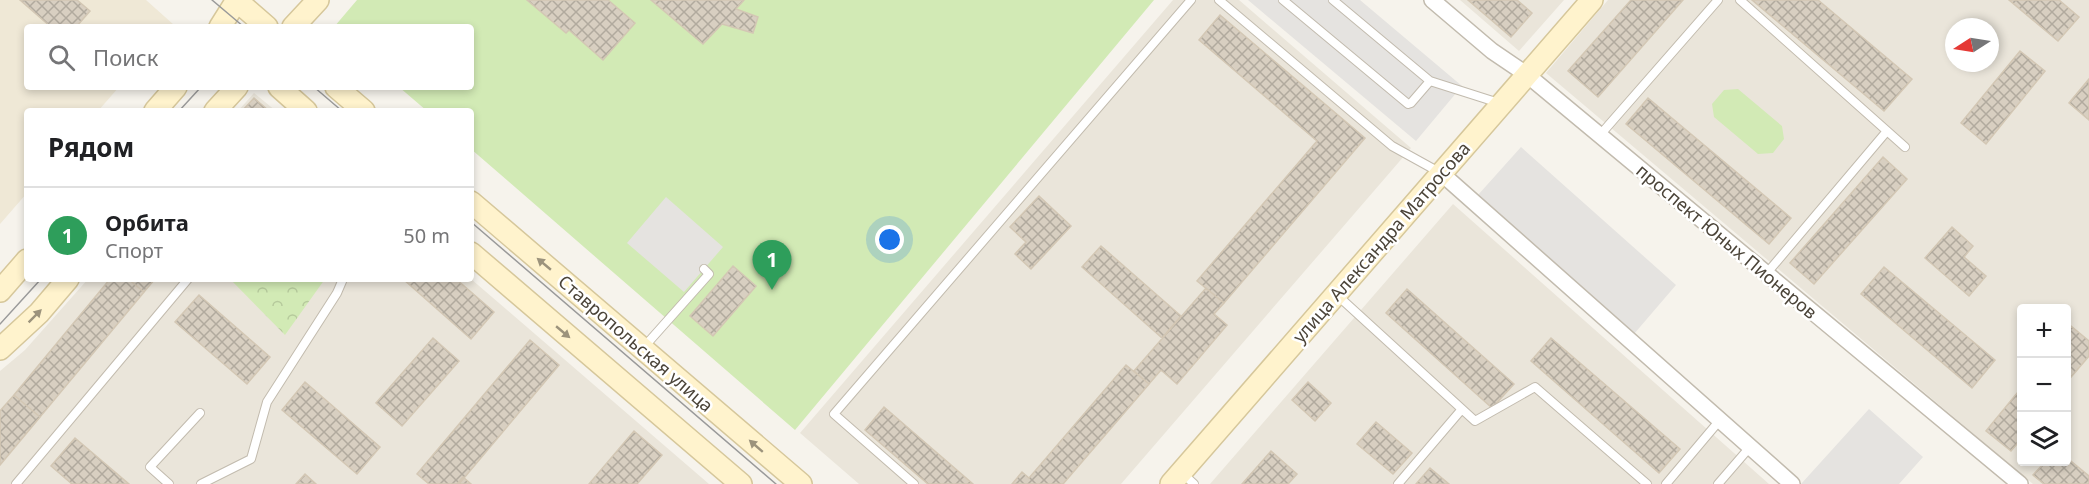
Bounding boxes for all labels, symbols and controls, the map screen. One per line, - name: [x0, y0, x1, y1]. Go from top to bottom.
- north arrow: [1945, 18, 1999, 72]
- search box: [24, 24, 474, 90]
- icon: search: [45, 41, 78, 74]
- text: Поиск: [93, 42, 158, 72]
- text: Рядом: [48, 129, 134, 165]
- street label: улица Александра Матросова: [1287, 136, 1475, 348]
- street label: проспект Юных Пионеров: [1631, 158, 1823, 324]
- text: Орбита: [105, 207, 189, 237]
- text: 1: [62, 222, 73, 249]
- text: 50 m: [403, 222, 450, 249]
- your location: [875, 225, 904, 254]
- text: Спорт: [105, 237, 163, 264]
- pin: 1: [752, 240, 792, 290]
- one-way arrow: [537, 258, 552, 271]
- street label: Ставропольская улица: [553, 269, 719, 417]
- map controls: [2017, 304, 2071, 466]
- button: +: [2017, 304, 2071, 358]
- one-way arrow: [28, 309, 42, 323]
- one-way arrow: [555, 325, 570, 338]
- button: −: [2017, 358, 2071, 412]
- button: layers: [2017, 412, 2071, 466]
- one-way arrow: [749, 440, 764, 453]

